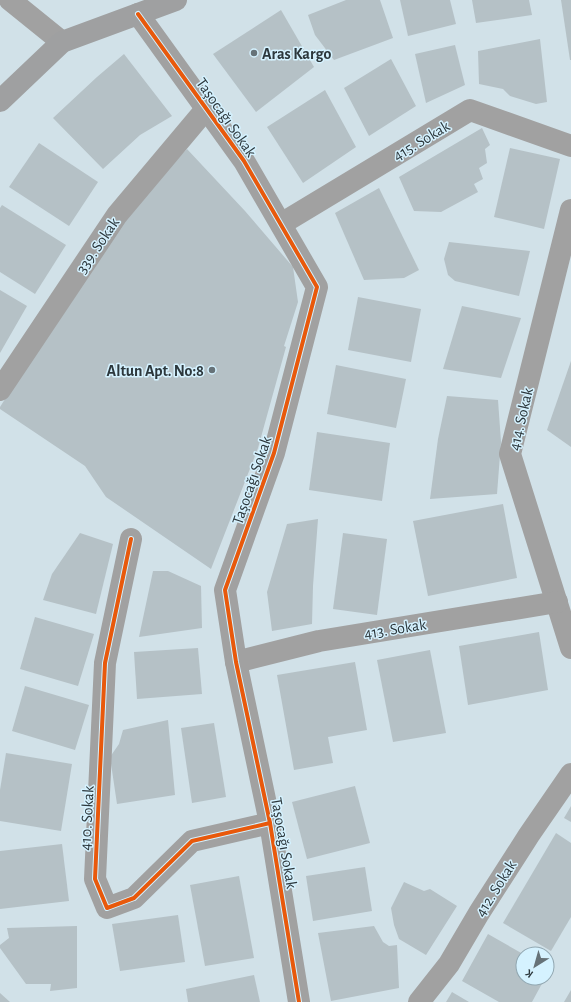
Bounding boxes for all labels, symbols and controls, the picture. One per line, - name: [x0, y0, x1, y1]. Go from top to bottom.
- place label: Aras Kargo: [262, 46, 331, 62]
- marker: Aras Kargo: [249, 48, 259, 58]
- street label: Taşocağı Sokak: [193, 75, 260, 161]
- street label: 415. Sokak: [390, 117, 453, 164]
- street label: 339. Sokak: [73, 214, 123, 276]
- place label: Altun Apt. No:8: [106, 363, 204, 379]
- marker: Altun Apt. No:8: [207, 365, 217, 375]
- street label: 414. Sokak: [506, 386, 536, 452]
- street label: Taşocağı Sokak: [229, 433, 275, 527]
- street label: 413. Sokak: [363, 616, 428, 642]
- street label: 410. Sokak: [77, 785, 97, 851]
- street label: Taşocağı Sokak: [268, 796, 300, 891]
- street label: 412. Sokak: [472, 857, 520, 920]
- north arrow: [515, 946, 555, 986]
- text: K: [523, 967, 535, 980]

